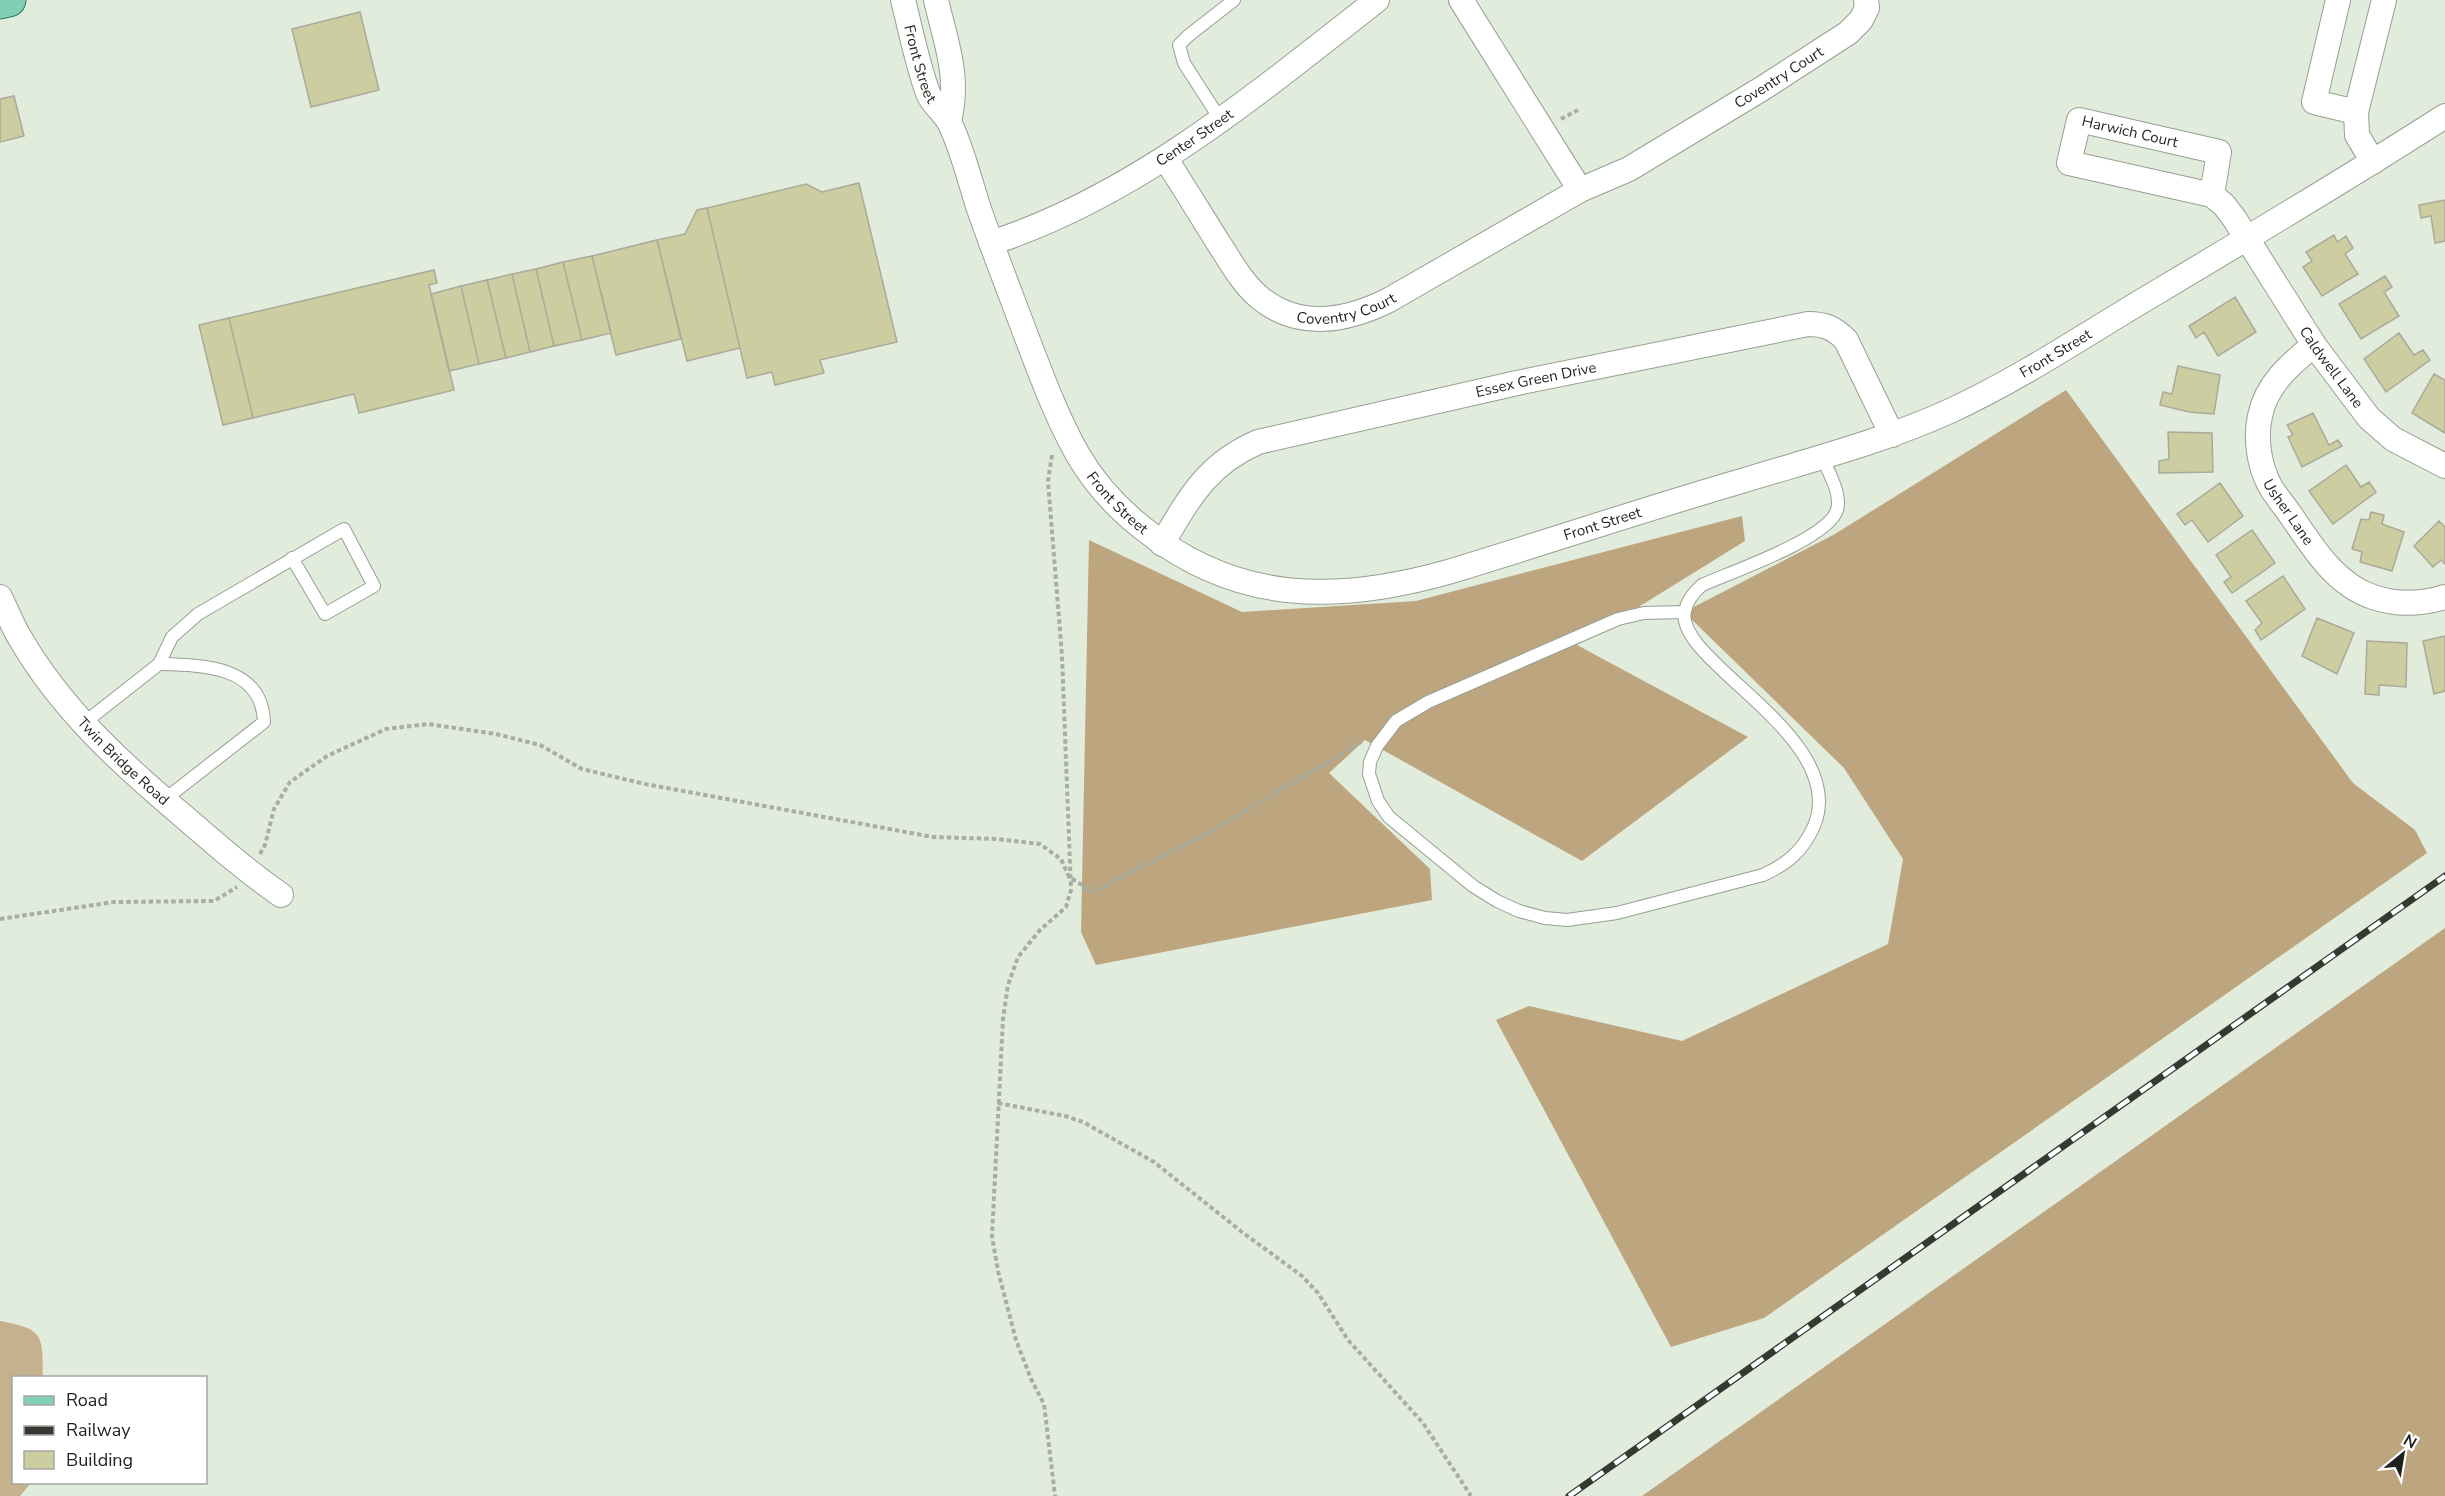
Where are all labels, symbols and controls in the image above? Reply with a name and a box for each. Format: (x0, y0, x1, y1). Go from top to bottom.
street label: Front Street (899, 23, 941, 108)
street label: Coventry Court (1730, 41, 1828, 113)
street label: Center Street (1152, 104, 1238, 171)
street label: Harwich Court (2080, 111, 2181, 152)
street label: Coventry Court (1295, 288, 1400, 329)
street label: Caldwell Lane (2295, 322, 2368, 412)
street label: Front Street (2016, 324, 2096, 383)
street label: Essex Green Drive (1474, 357, 1598, 402)
street label: Front Street (1082, 467, 1153, 539)
street label: Usher Lane (2258, 476, 2318, 549)
street label: Front Street (1561, 502, 1644, 545)
street label: Twin Bridge Road (73, 713, 173, 810)
legend (12, 1376, 207, 1484)
text: Road (66, 1388, 108, 1412)
text: Railway (66, 1418, 131, 1442)
north arrow (2373, 1424, 2433, 1484)
text: N (2399, 1429, 2421, 1454)
text: Building (66, 1448, 133, 1472)

